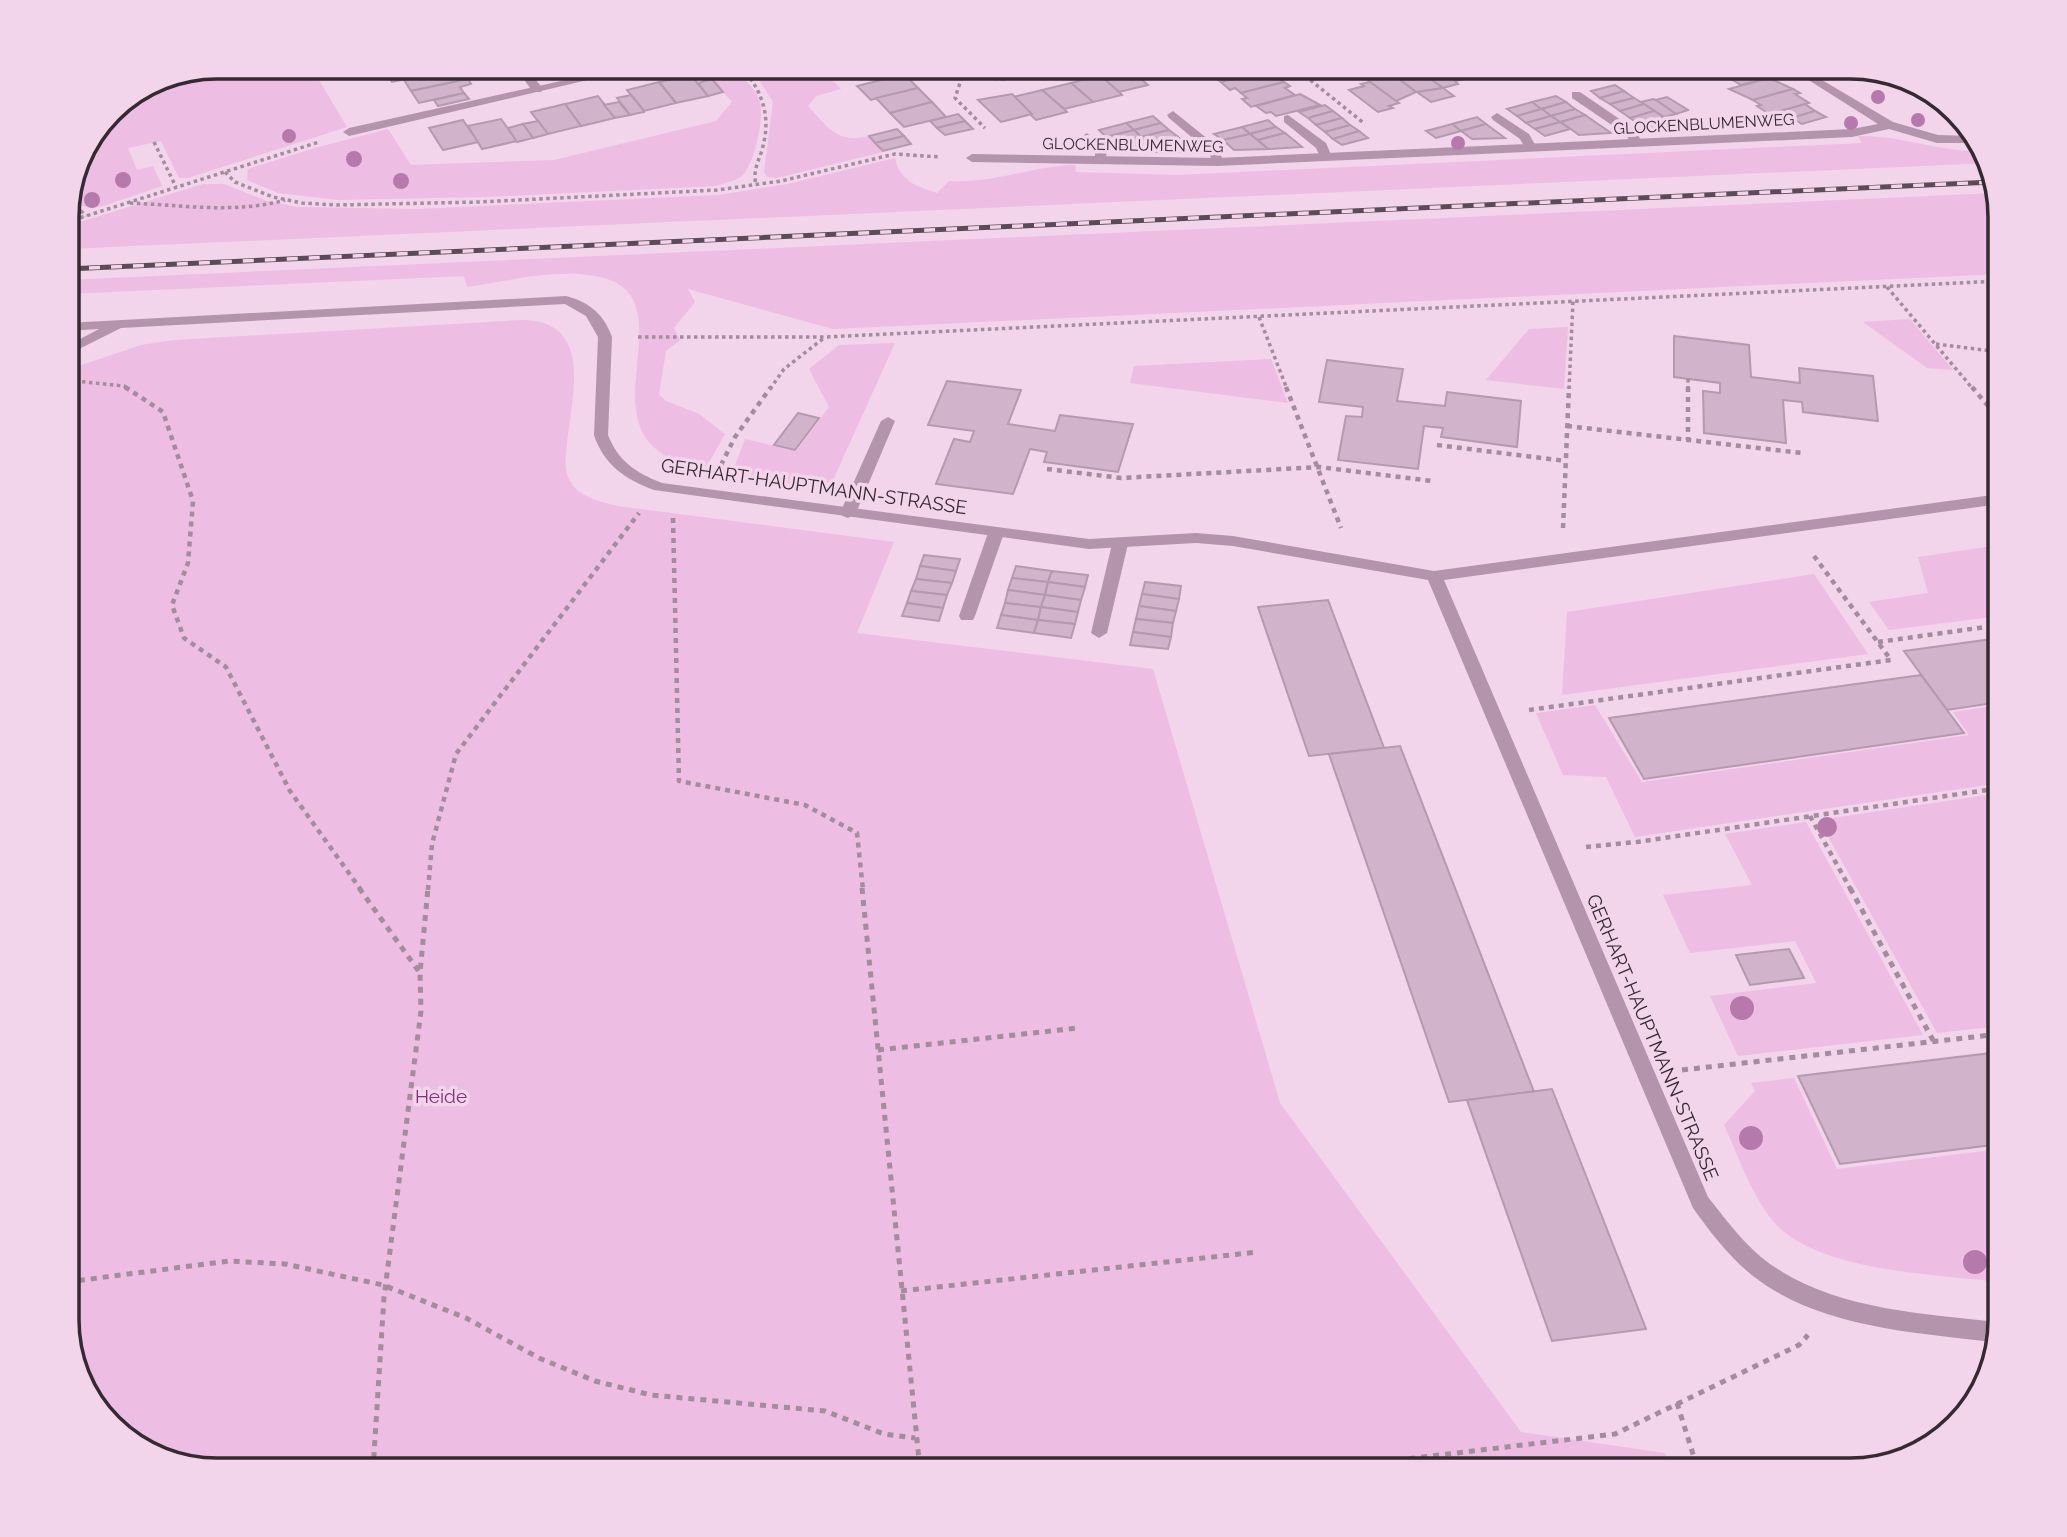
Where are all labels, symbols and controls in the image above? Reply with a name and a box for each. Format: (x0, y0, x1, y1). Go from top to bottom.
street label: GLOCKENBLUMENWEG (1613, 110, 1795, 138)
street label: GLOCKENBLUMENWEG (1042, 134, 1224, 156)
street label: GERHART-HAUPTMANN-STRASSE (660, 454, 968, 518)
street label: GERHART-HAUPTMANN-STRASSE (1583, 891, 1723, 1183)
park label: Heide (415, 1085, 467, 1107)

